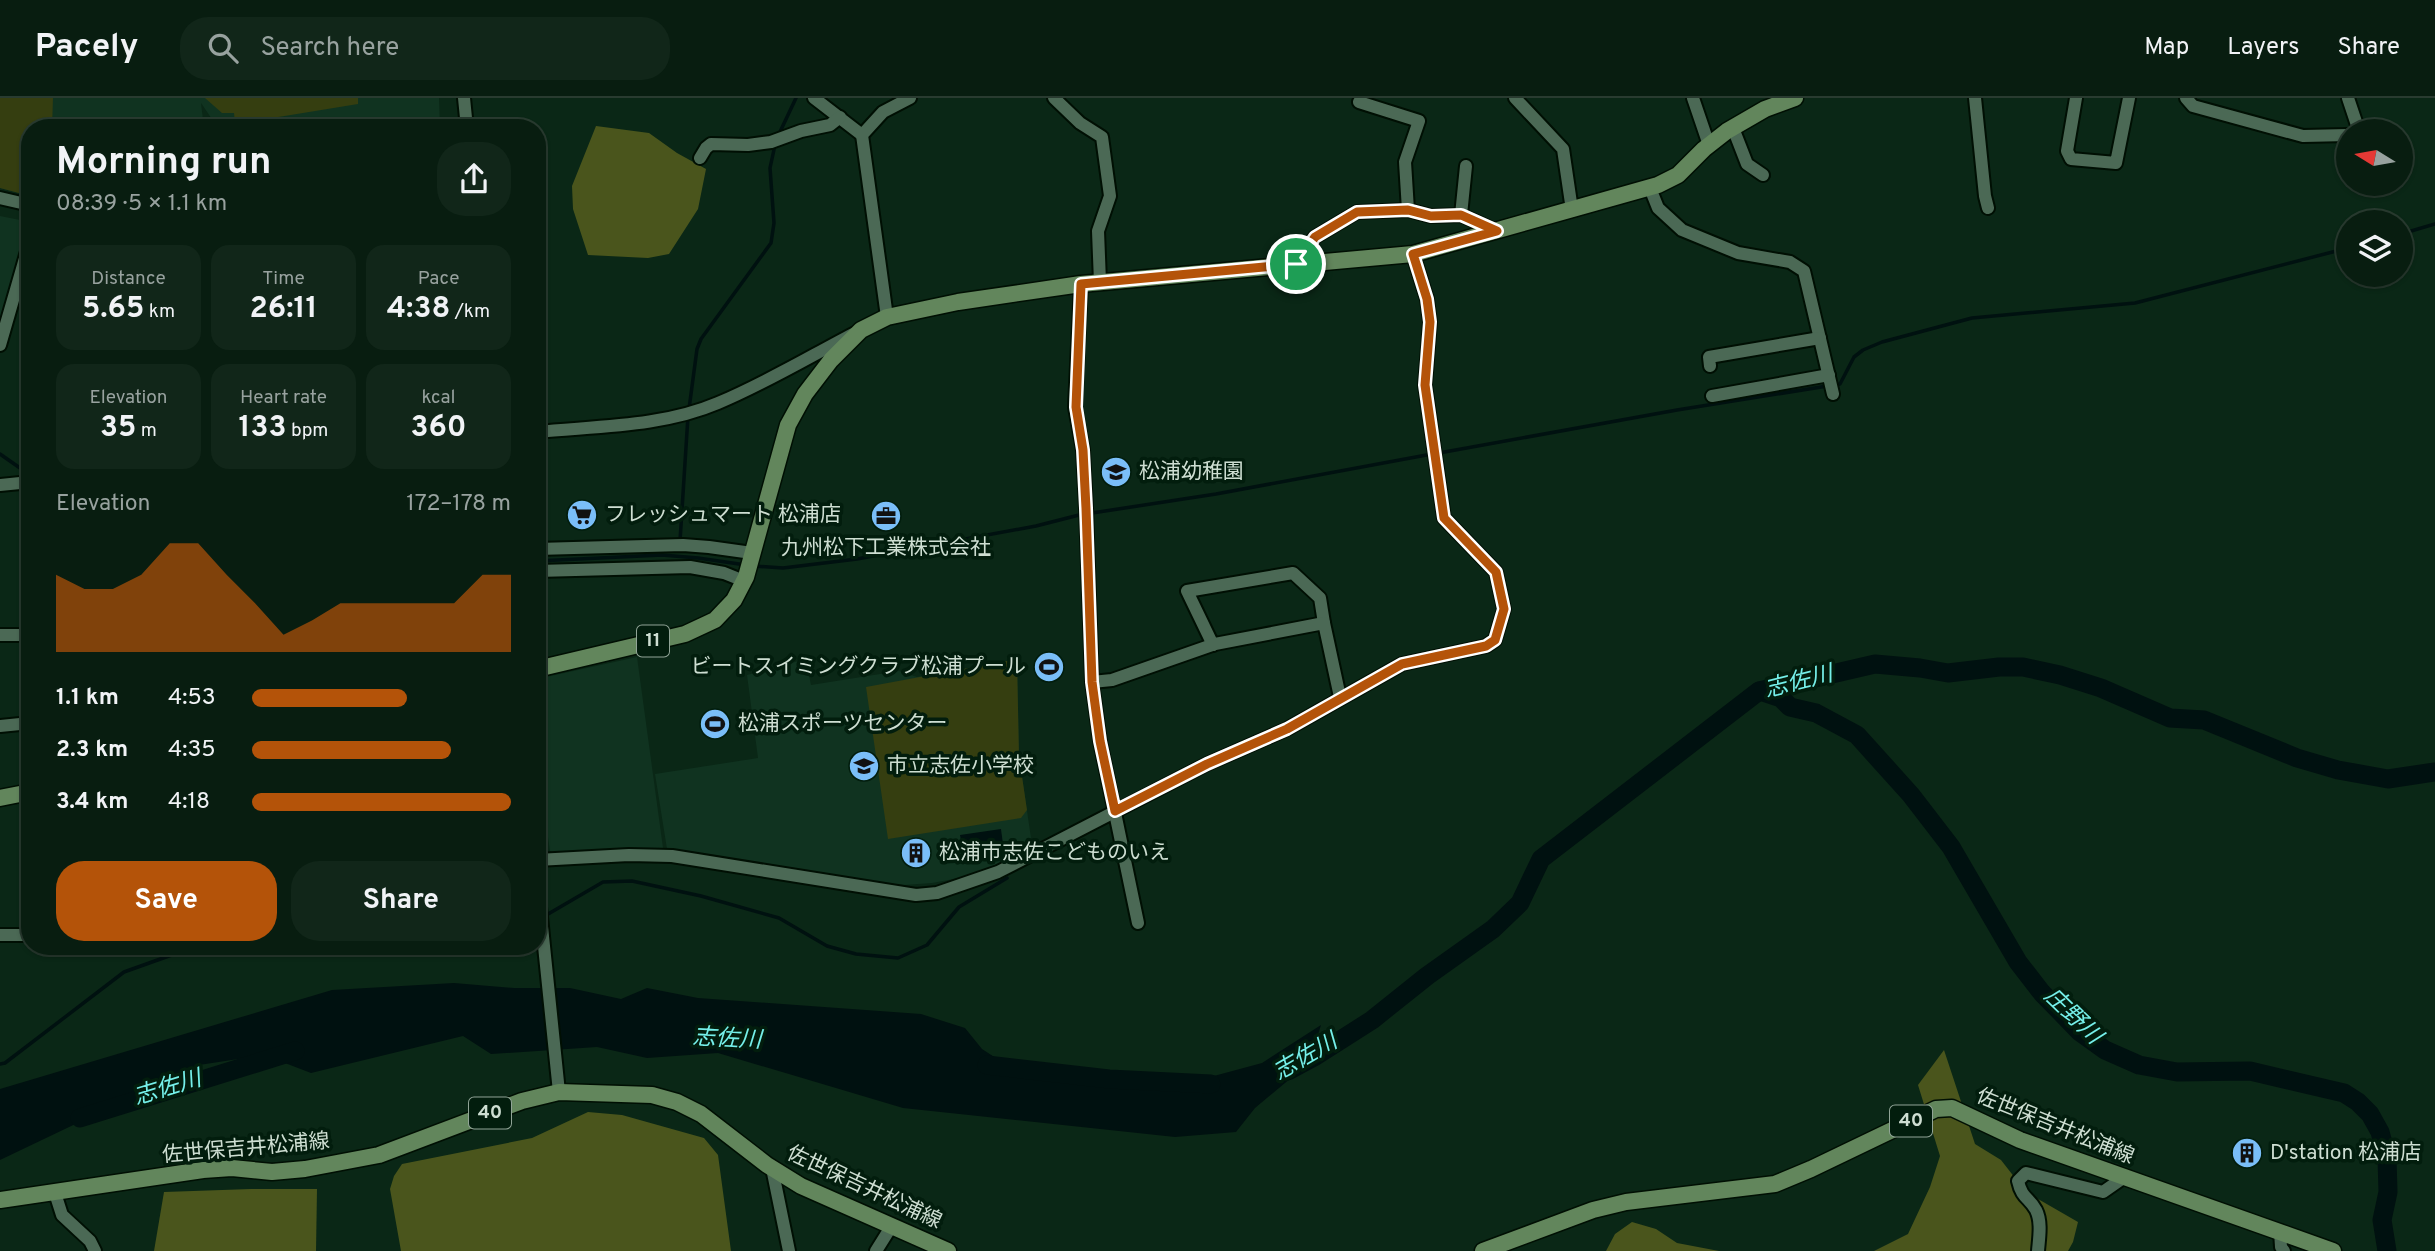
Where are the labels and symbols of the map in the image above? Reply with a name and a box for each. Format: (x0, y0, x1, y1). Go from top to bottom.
north arrow (2336, 119, 2413, 196)
pin (1266, 234, 1326, 294)
school or university icon: 松浦幼稚園 (1099, 455, 1133, 489)
place label: 松浦幼稚園 (1139, 459, 1244, 486)
supermarket icon: フレッシュマート 松浦店 (565, 498, 599, 532)
office icon: 九州松下工業株式会社 (869, 499, 903, 533)
place label: フレッシュマート 松浦店 (605, 502, 841, 529)
place label: 九州松下工業株式会社 (781, 535, 991, 562)
road number: 11 (637, 626, 669, 656)
sports icon: ビートスイミングクラブ松浦プール (1032, 650, 1066, 684)
place label: ビートスイミングクラブ松浦プール (690, 654, 1026, 681)
water label: 志佐川 (1762, 660, 1839, 705)
sports icon: 松浦スポーツセンター (698, 707, 732, 741)
place label: 松浦スポーツセンター (738, 711, 948, 738)
school or university icon: 市立志佐小学校 (847, 749, 881, 783)
place label: 市立志佐小学校 (887, 753, 1034, 780)
building icon: 松浦市志佐こどものいえ (899, 836, 933, 870)
place label: 松浦市志佐こどものいえ (939, 840, 1170, 867)
water label: 庄野川 (2037, 983, 2109, 1053)
water label: 志佐川 (692, 1024, 765, 1056)
water label: 志佐川 (1269, 1027, 1346, 1088)
water label: 志佐川 (131, 1064, 208, 1113)
street label: 佐世保吉井松浦線 (1972, 1083, 2138, 1171)
road number: 40 (469, 1098, 511, 1128)
road number: 40 (1890, 1105, 1932, 1136)
street label: 佐世保吉井松浦線 (161, 1128, 331, 1170)
building icon: D'station 松浦店 (2230, 1136, 2264, 1170)
street label: 佐世保吉井松浦線 (782, 1140, 946, 1236)
place label: D'station 松浦店 (2270, 1140, 2421, 1167)

